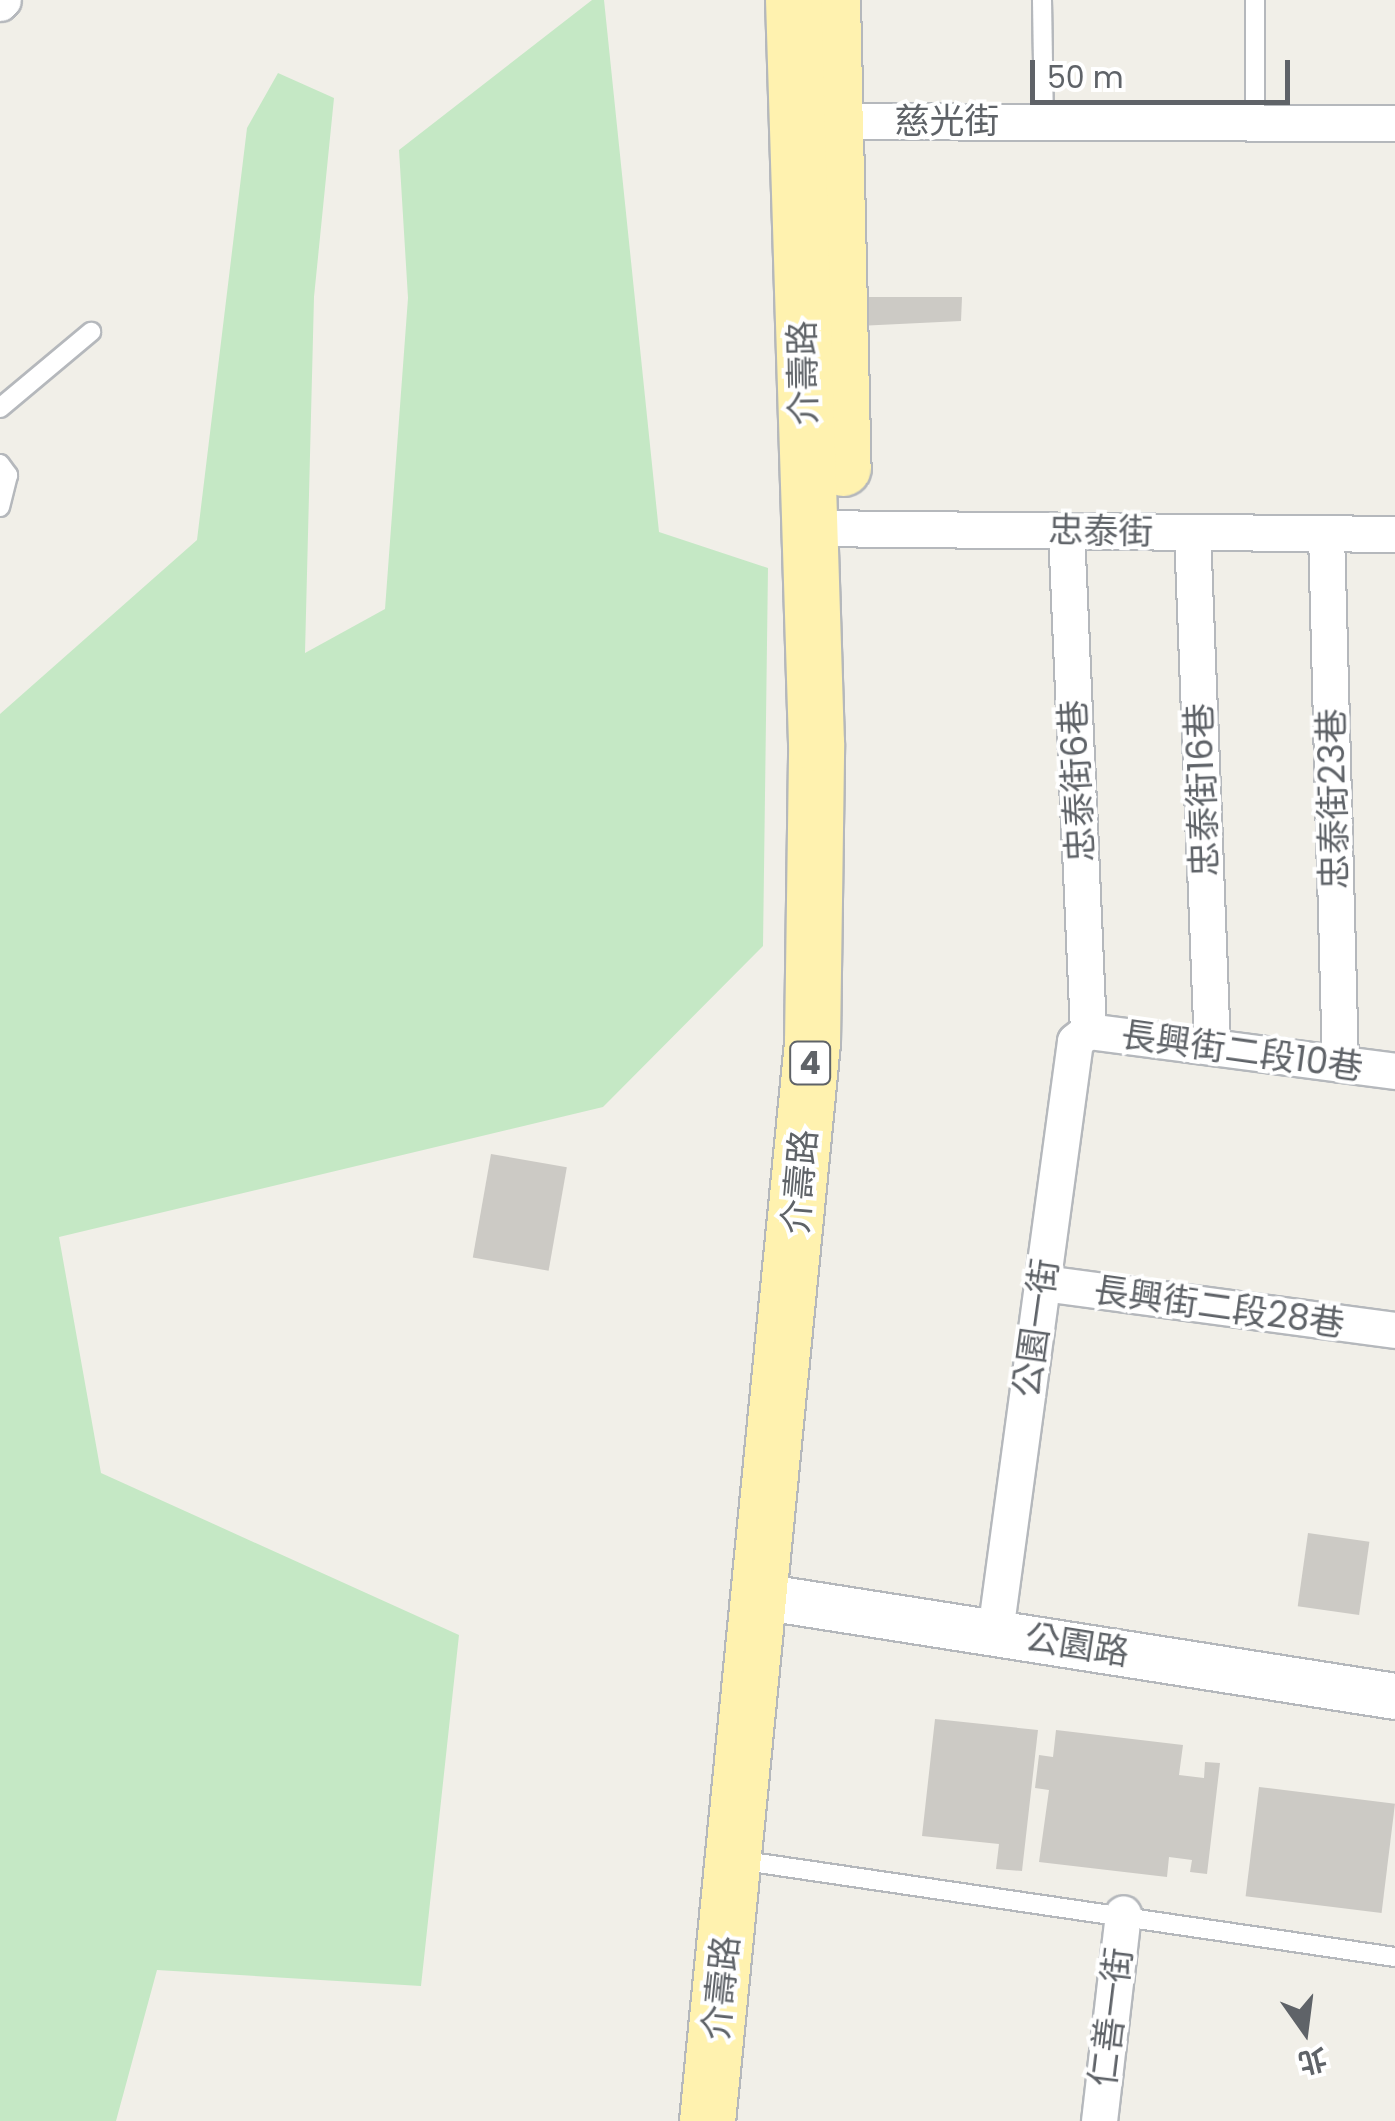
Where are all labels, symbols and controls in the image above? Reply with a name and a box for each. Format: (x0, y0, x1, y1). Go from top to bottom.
scale bar (1035, 40, 1295, 102)
text: 50 m (1047, 56, 1124, 99)
street label: 慈光街 (895, 100, 999, 142)
street label: 介壽路 (781, 320, 825, 426)
street label: 忠泰街 (1048, 509, 1154, 553)
street label: 忠泰街6巷 (1052, 699, 1102, 863)
street label: 忠泰街16巷 (1178, 703, 1226, 877)
street label: 忠泰街23巷 (1310, 708, 1356, 890)
street label: 長興街二段10巷 (1119, 1013, 1365, 1089)
road number: 4 (788, 1036, 832, 1090)
street label: 介壽路 (775, 1128, 825, 1236)
street label: 公園一街 (1005, 1256, 1067, 1400)
street label: 長興街二段28巷 (1091, 1269, 1347, 1345)
street label: 公園路 (1022, 1616, 1132, 1674)
street label: 介壽路 (695, 1934, 747, 2042)
street label: 仁善一街 (1082, 1945, 1140, 2089)
north arrow (1255, 1981, 1355, 2081)
text: 北 (1294, 2038, 1331, 2083)

